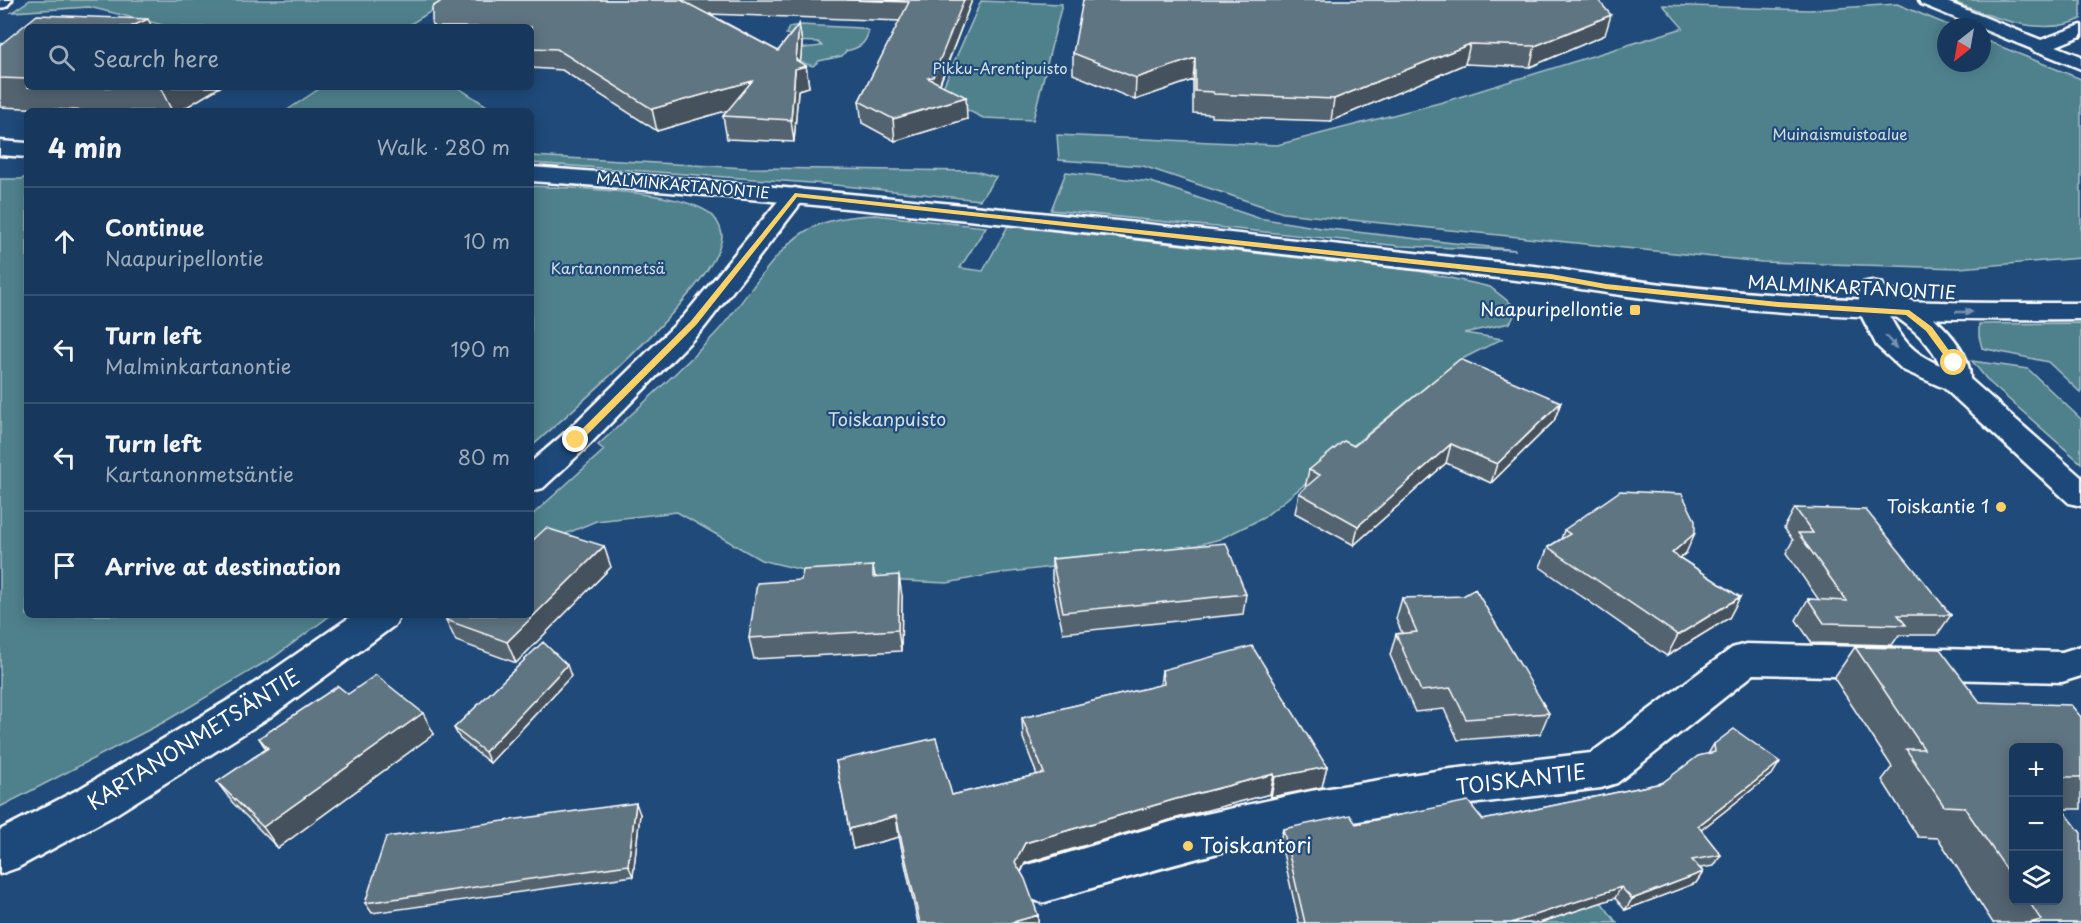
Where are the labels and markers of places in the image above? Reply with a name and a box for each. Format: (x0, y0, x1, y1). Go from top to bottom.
place label: Naapuripellontie (1480, 295, 1623, 322)
marker: Naapuripellontie (1628, 303, 1642, 317)
place label: Toiskantie 1 (1887, 492, 1989, 519)
marker: Toiskantie 1 (1994, 500, 2008, 514)
place label: Toiskantori (1200, 828, 1312, 860)
marker: Toiskantori (1181, 839, 1195, 853)

